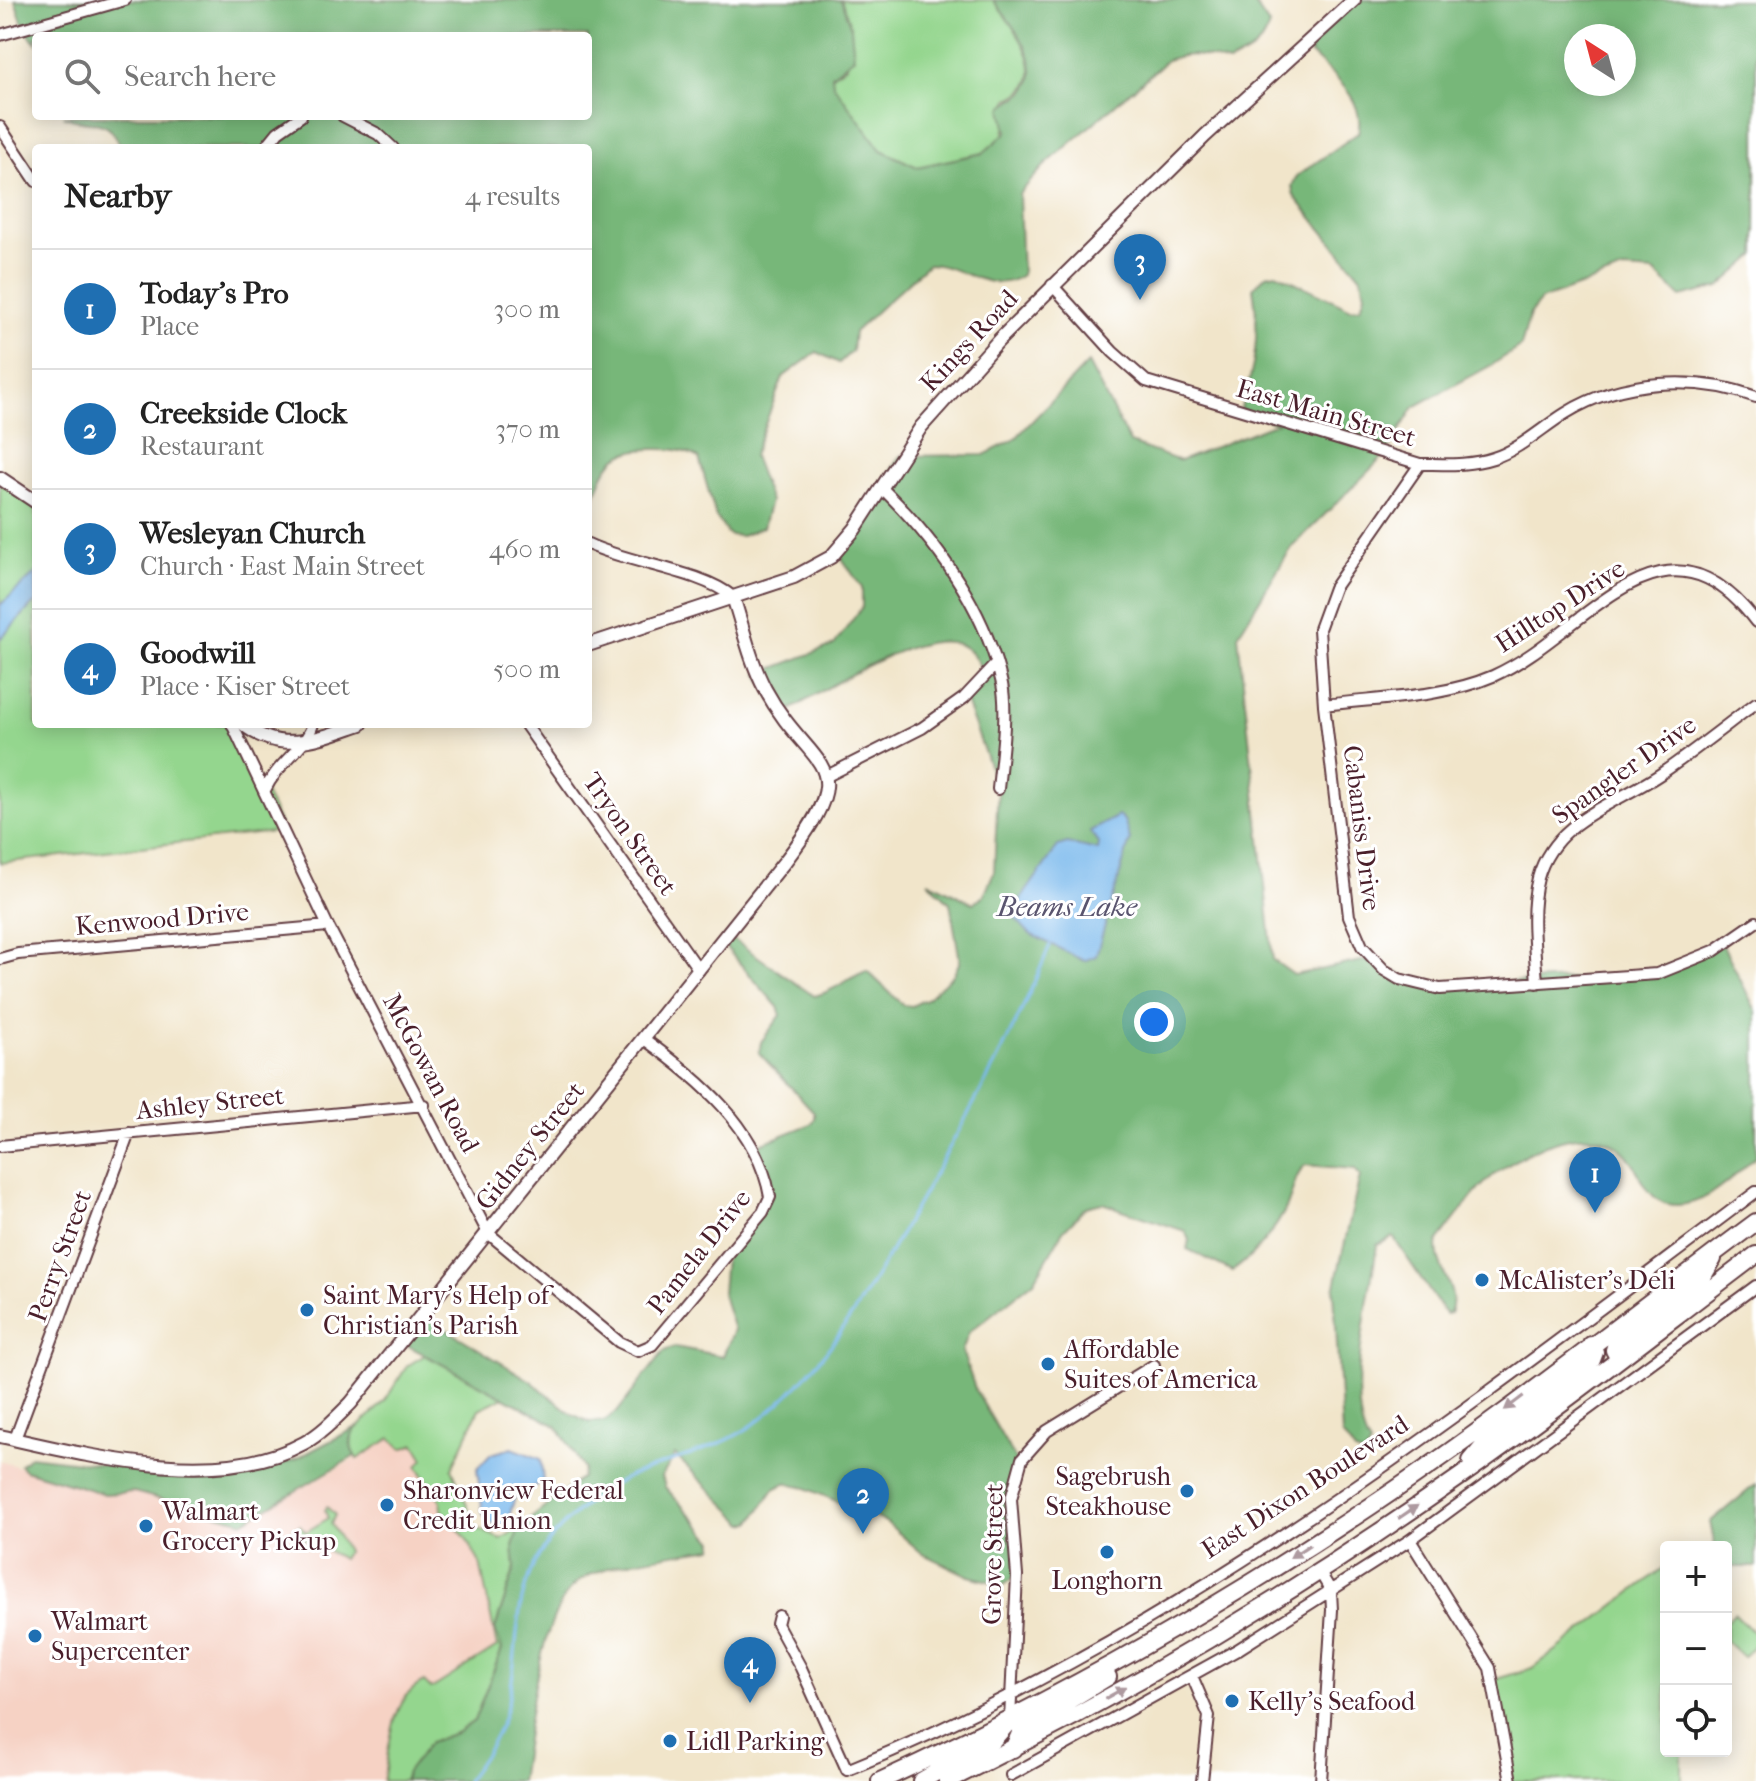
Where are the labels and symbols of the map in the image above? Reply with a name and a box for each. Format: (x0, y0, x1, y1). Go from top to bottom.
north arrow (1564, 24, 1636, 96)
pin: 3 (1114, 234, 1166, 300)
street label: Kings Road (914, 283, 1025, 399)
street label: East Main Street (1233, 373, 1420, 454)
street label: Hilltop Drive (1489, 553, 1631, 659)
street label: Spangler Drive (1546, 709, 1702, 831)
street label: Cabaniss Drive (1336, 744, 1388, 913)
street label: Tryon Street (576, 767, 684, 902)
water label: Beams Lake (995, 890, 1138, 923)
street label: Kenwood Drive (74, 896, 250, 942)
street label: McGowan Road (376, 988, 486, 1159)
your location (1134, 1002, 1174, 1042)
street label: Gidney Street (469, 1075, 591, 1216)
street label: Ashley Street (134, 1080, 286, 1126)
pin: 1 (1569, 1147, 1621, 1213)
street label: Pamela Drive (641, 1183, 757, 1321)
street label: Perry Street (22, 1185, 98, 1326)
place label: McAlister's Deli (1498, 1265, 1676, 1296)
marker: McAlister's Deli (1473, 1271, 1491, 1289)
place label: Saint Mary's Help of Christian's Parish (323, 1280, 555, 1341)
marker: Saint Mary's Help of Christian's Parish (298, 1301, 316, 1319)
place label: Affordable Suites of America (1063, 1334, 1258, 1395)
marker: Affordable Suites of America (1039, 1355, 1057, 1373)
one-way arrow (1504, 1394, 1524, 1410)
street label: East Dixon Boulevard (1196, 1408, 1415, 1565)
place label: Sagebrush Steakhouse (1045, 1461, 1171, 1522)
pin: 2 (837, 1468, 889, 1534)
place label: Sharonview Federal Credit Union (403, 1475, 624, 1536)
street label: Grove Street (976, 1482, 1010, 1625)
marker: Sagebrush Steakhouse (1178, 1482, 1196, 1500)
place label: Walmart Grocery Pickup (161, 1496, 336, 1557)
marker: Sharonview Federal Credit Union (378, 1496, 396, 1514)
one-way arrow (1397, 1505, 1418, 1520)
marker: Walmart Grocery Pickup (137, 1517, 155, 1535)
marker: Longhorn (1098, 1543, 1116, 1561)
one-way arrow (1290, 1543, 1311, 1558)
place label: Longhorn (1051, 1565, 1163, 1596)
place label: Walmart Supercenter (50, 1606, 189, 1667)
marker: Walmart Supercenter (26, 1627, 44, 1645)
pin: 4 (724, 1637, 776, 1703)
one-way arrow (1104, 1686, 1126, 1700)
place label: Kelly's Seafood (1248, 1686, 1416, 1717)
marker: Kelly's Seafood (1223, 1692, 1241, 1710)
place label: Lidl Parking (686, 1726, 826, 1757)
marker: Lidl Parking (661, 1732, 679, 1750)

